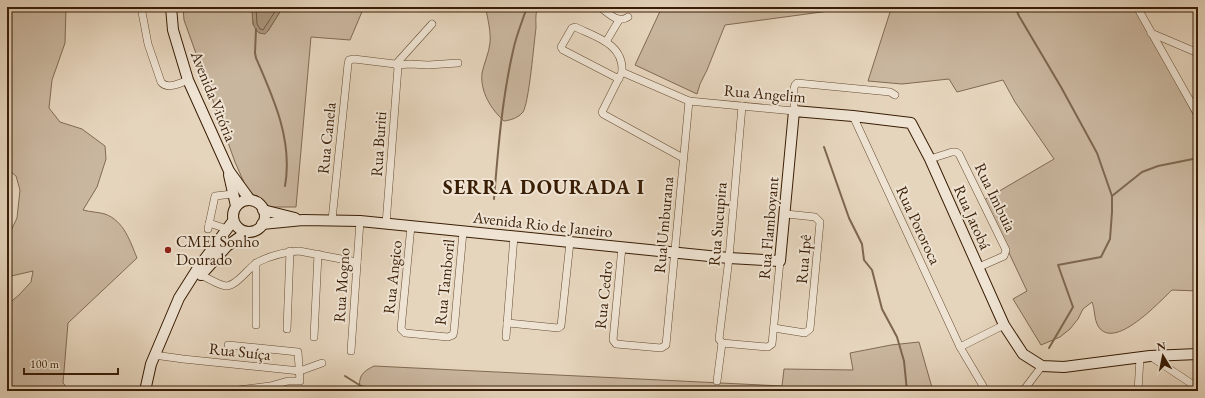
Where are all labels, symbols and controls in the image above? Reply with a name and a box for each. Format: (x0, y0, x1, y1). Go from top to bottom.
street label: Avenida Vitória (185, 47, 241, 145)
street label: Rua Angelim (723, 79, 807, 108)
street label: Rua Canela (312, 101, 341, 175)
street label: Rua Buriti (366, 111, 391, 177)
street label: Rua Imbuia (970, 159, 1022, 236)
district label: SERRA DOURADA I (443, 174, 645, 200)
street label: Rua Umburana (649, 175, 678, 274)
street label: Rua Flamboyant (754, 176, 783, 280)
street label: Rua Sucupira (703, 181, 732, 267)
street label: Rua Pororoca (891, 182, 946, 269)
street label: Rua Jatobá (949, 182, 996, 253)
street label: Avenida Rio de Janeiro (471, 207, 614, 242)
place label: CMEI Sonho Dourado (176, 231, 259, 270)
street label: Rua Ipê (791, 234, 816, 285)
street label: Rua Tamboril (430, 238, 459, 326)
street label: Rua Angico (378, 239, 407, 315)
marker: CMEI Sonho Dourado (163, 245, 173, 255)
street label: Rua Mogno (328, 247, 355, 323)
street label: Rua Cedro (589, 260, 618, 330)
north arrow (1143, 336, 1183, 376)
street label: Rua Suíça (208, 338, 272, 365)
text: N (1156, 338, 1167, 354)
scale bar (24, 350, 118, 376)
text: 100 m (30, 356, 60, 372)

